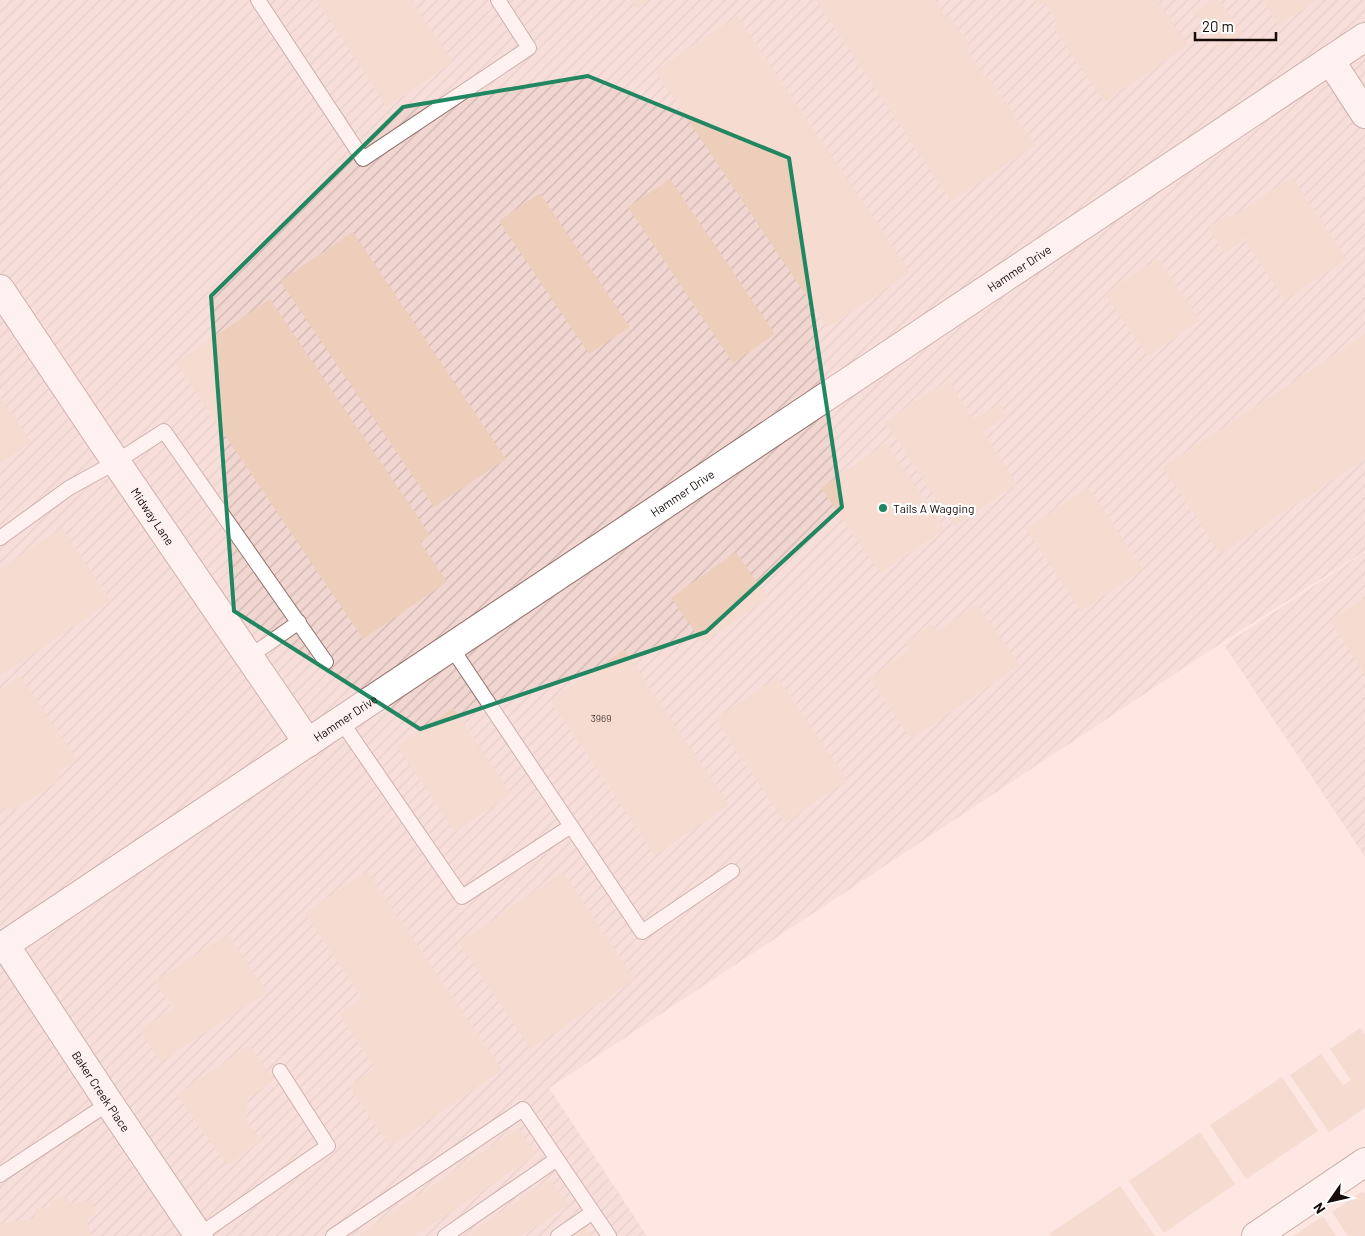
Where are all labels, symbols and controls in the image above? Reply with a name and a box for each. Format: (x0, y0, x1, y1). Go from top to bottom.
scale bar (1195, 10, 1276, 42)
text: 20 m (1202, 17, 1234, 35)
street label: Hammer Drive (984, 242, 1053, 294)
street label: Hammer Drive (647, 467, 717, 519)
street label: Midway Lane (129, 485, 178, 548)
place label: Tails A Wagging (893, 501, 974, 515)
marker: Tails A Wagging (877, 502, 889, 514)
street label: Hammer Drive (311, 691, 380, 744)
house number: 3969 (591, 712, 611, 724)
street label: Baker Creek Place (70, 1048, 133, 1134)
north arrow (1305, 1176, 1355, 1226)
text: N (1309, 1200, 1328, 1217)

